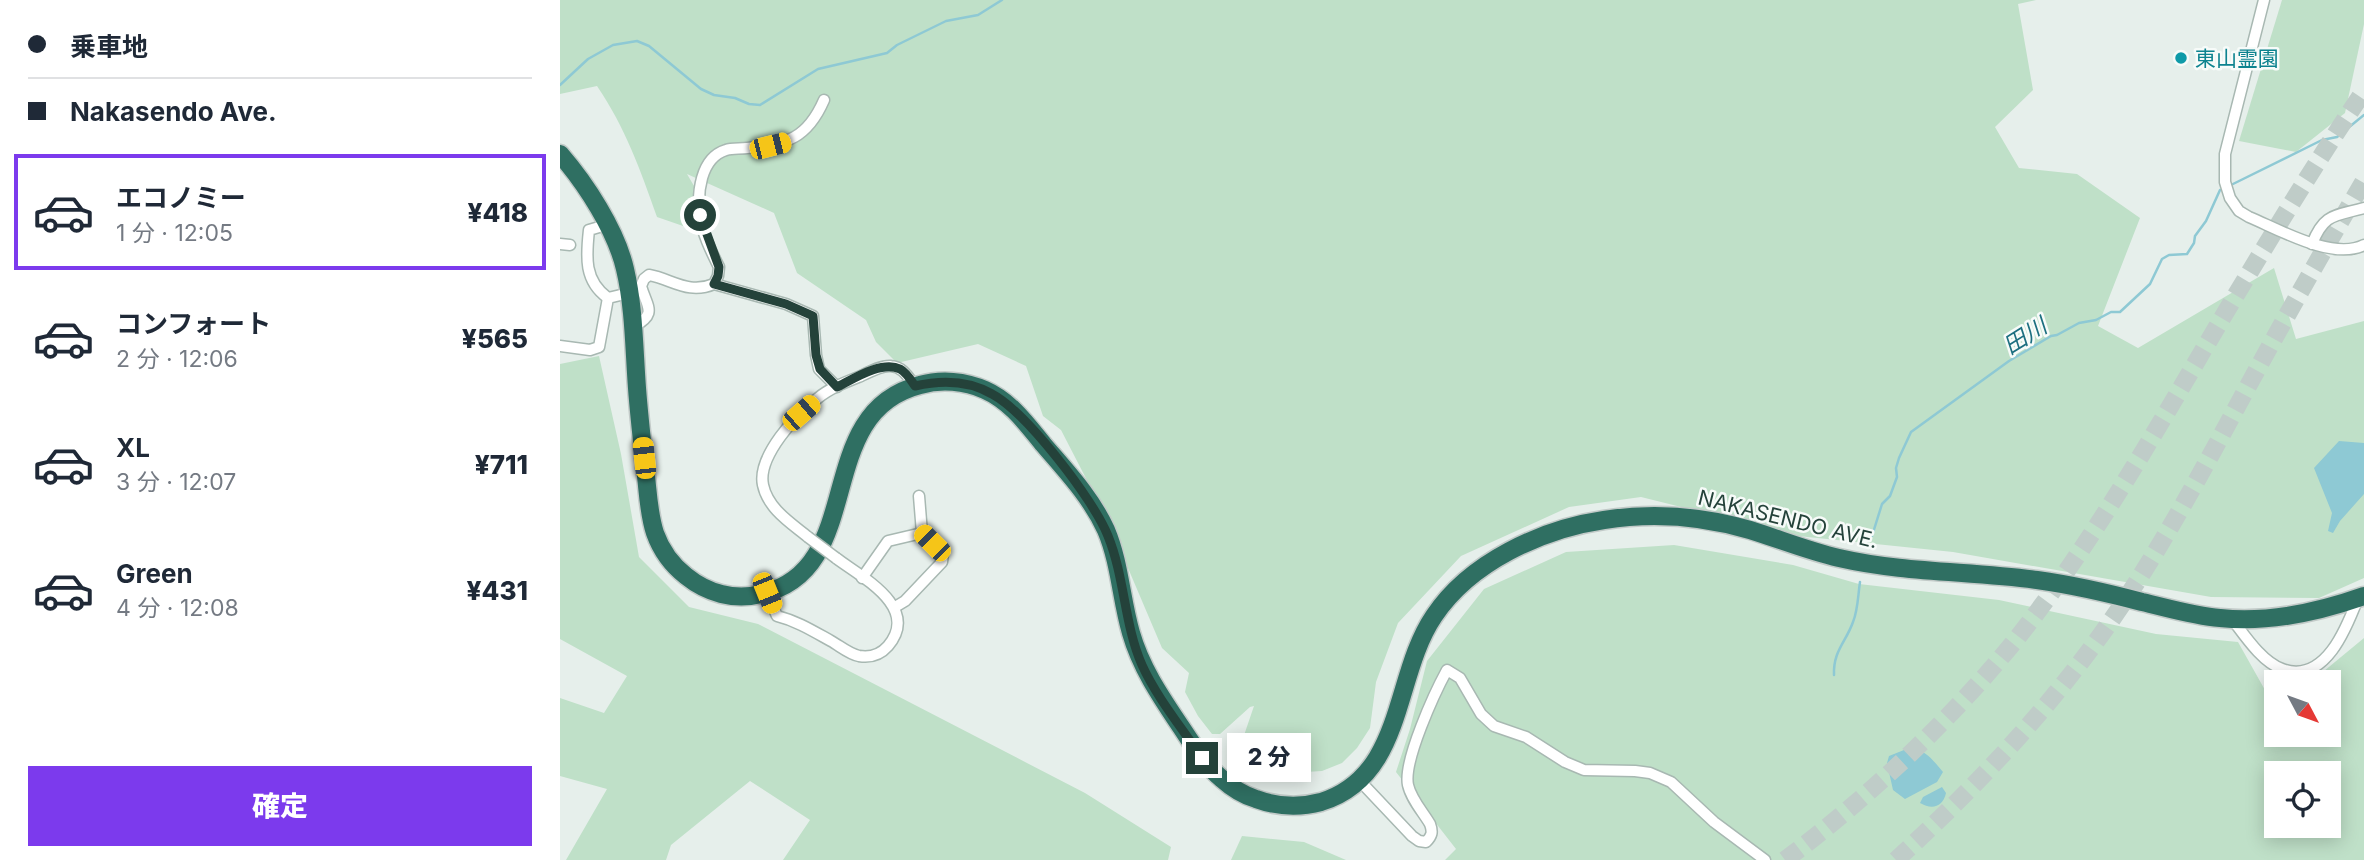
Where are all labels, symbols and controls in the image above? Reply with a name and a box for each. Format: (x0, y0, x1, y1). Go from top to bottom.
text: 乗車地 (70, 31, 148, 62)
place label: 東山霊園 (2195, 46, 2279, 71)
marker: 東山霊園 (2173, 50, 2189, 66)
text: Nakasendo Ave. (70, 96, 277, 127)
car (748, 131, 793, 161)
icon: car (32, 181, 95, 244)
text: エコノミー (116, 182, 246, 213)
text: ¥418 (467, 197, 528, 228)
route start (684, 199, 716, 231)
text: 1 分 · 12:05 (116, 219, 233, 247)
icon: car (32, 307, 95, 370)
text: コンフォート (116, 308, 271, 339)
water label: 田川 (1998, 310, 2054, 360)
text: ¥565 (462, 323, 528, 354)
text: 2 分 · 12:06 (116, 345, 238, 373)
car (779, 391, 824, 435)
text: XL (116, 432, 150, 463)
icon: car (32, 433, 95, 496)
car (632, 436, 657, 480)
text: ¥711 (475, 449, 528, 480)
text: 3 分 · 12:07 (116, 468, 236, 496)
street label: NAKASENDO AVE. (1696, 485, 1880, 553)
car (910, 521, 955, 565)
text: Green (116, 558, 193, 589)
icon: car (32, 559, 95, 622)
car (750, 570, 785, 616)
text: ¥431 (467, 575, 528, 606)
text: 4 分 · 12:08 (116, 594, 239, 622)
north arrow (2264, 670, 2342, 747)
map controls (2264, 670, 2341, 838)
callout: 2 分 (1226, 734, 1310, 782)
route end (1186, 742, 1218, 774)
text: 2 分 (1248, 743, 1290, 771)
button: locate (2264, 761, 2341, 838)
button: 確定 (28, 766, 532, 846)

